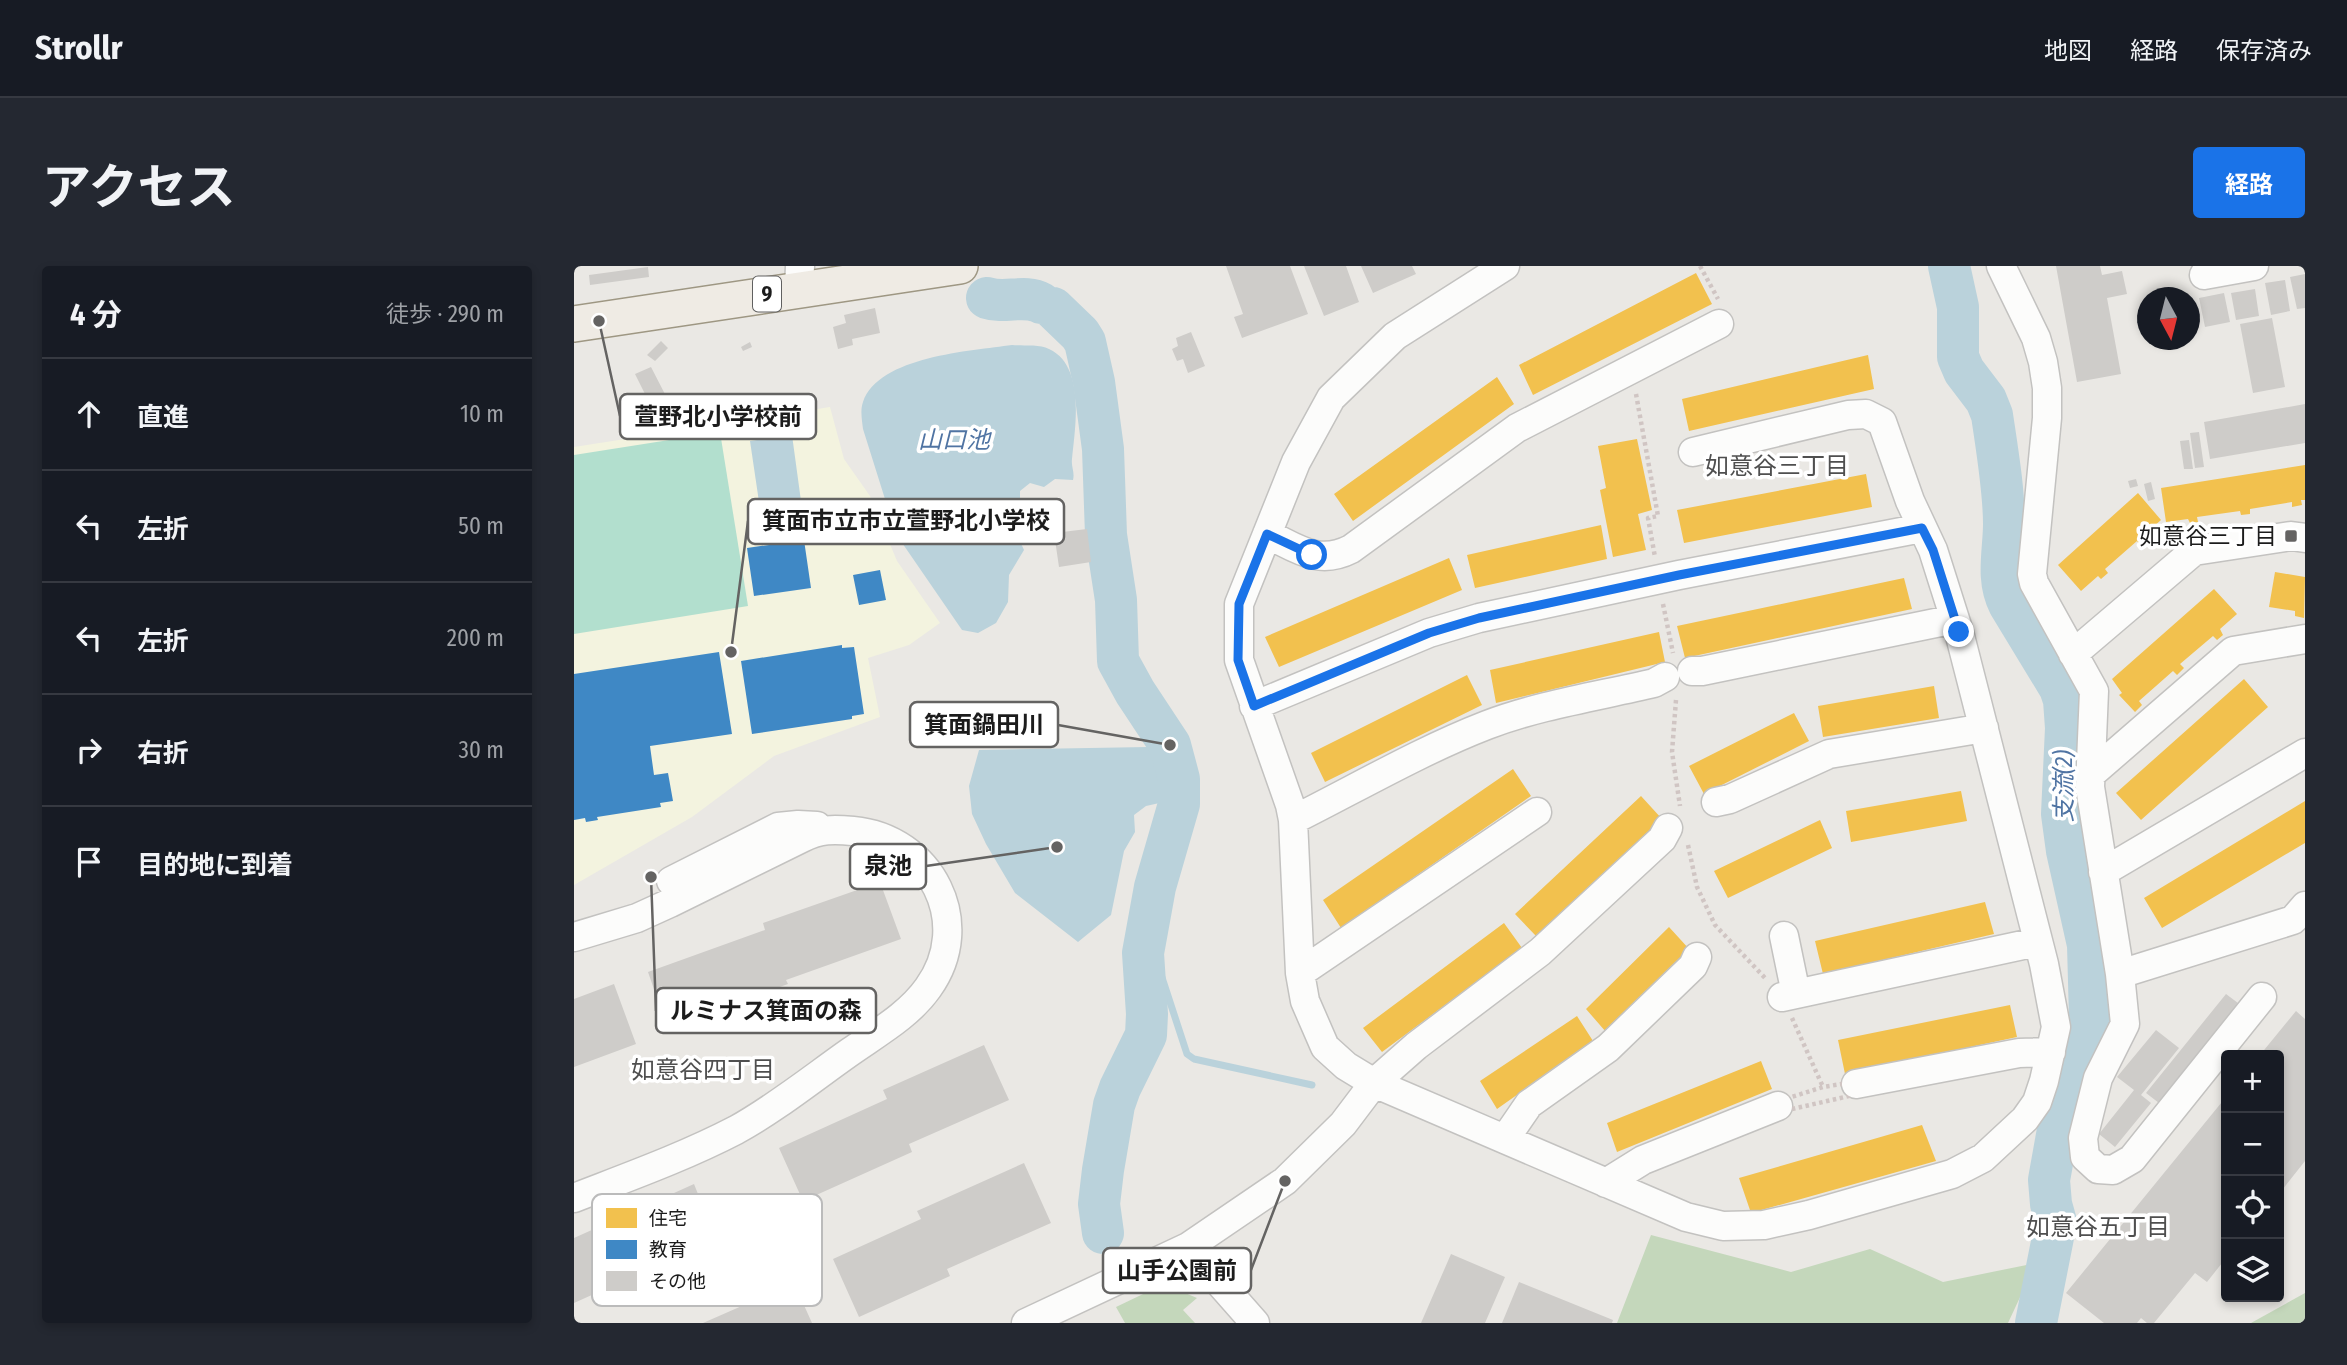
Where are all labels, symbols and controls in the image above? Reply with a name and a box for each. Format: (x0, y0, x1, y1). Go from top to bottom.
text: Strollr (35, 28, 123, 68)
text: 地図 (2044, 37, 2092, 65)
text: 経路 (2130, 37, 2178, 65)
text: 保存済み (2216, 37, 2312, 65)
button: 経路 (2193, 147, 2305, 218)
text: アクセス (42, 158, 236, 217)
road number: 9 (753, 276, 781, 312)
north arrow (2137, 287, 2200, 350)
text: 4 分 (70, 297, 122, 333)
text: 徒歩 · 290 m (386, 300, 504, 328)
callout: 萱野北小学校前 (620, 394, 816, 439)
icon: ahead (70, 395, 108, 433)
text: 10 m (460, 400, 504, 428)
text: 直進 (137, 402, 189, 433)
text: 萱野北小学校前 (634, 403, 802, 431)
water label: 山口池 (918, 426, 992, 454)
district label: 如意谷三丁目 (1705, 452, 1849, 480)
callout: 箕面市立市立萱野北小学校 (748, 499, 1064, 544)
icon: left (70, 507, 108, 545)
text: 箕面市立市立萱野北小学校 (762, 507, 1050, 535)
text: 50 m (458, 512, 504, 540)
text: 左折 (137, 514, 189, 545)
place label: 如意谷三丁目 (2139, 522, 2277, 550)
marker: 如意谷三丁目 (2283, 528, 2299, 544)
route start (1296, 539, 1327, 570)
route end (1943, 616, 1974, 647)
icon: left (70, 619, 108, 657)
text: 200 m (447, 624, 504, 652)
text: 左折 (137, 626, 189, 657)
callout: 箕面鍋田川 (910, 702, 1058, 747)
text: 箕面鍋田川 (924, 711, 1044, 739)
icon: right (70, 731, 108, 769)
text: 30 m (459, 736, 504, 764)
text: 右折 (137, 738, 189, 769)
water label: 支流(2) (2050, 750, 2078, 822)
icon: arrive (70, 843, 108, 881)
callout: 泉池 (850, 844, 926, 889)
text: 目的地に到着 (137, 850, 293, 881)
text: 泉池 (864, 852, 912, 880)
callout: ルミナス箕面の森 (656, 988, 876, 1033)
text: ルミナス箕面の森 (670, 997, 862, 1025)
map controls (2221, 1050, 2284, 1302)
button: + (2221, 1050, 2284, 1113)
district label: 如意谷四丁目 (631, 1056, 775, 1084)
button: − (2221, 1113, 2284, 1176)
button: locate (2221, 1176, 2284, 1239)
legend (592, 1194, 822, 1306)
text: 住宅 (649, 1207, 687, 1230)
district label: 如意谷五丁目 (2026, 1213, 2170, 1241)
text: 教育 (649, 1238, 687, 1261)
button: layers (2221, 1239, 2284, 1302)
callout: 山手公園前 (1103, 1248, 1251, 1293)
text: 山手公園前 (1117, 1257, 1237, 1285)
text: その他 (649, 1270, 706, 1293)

